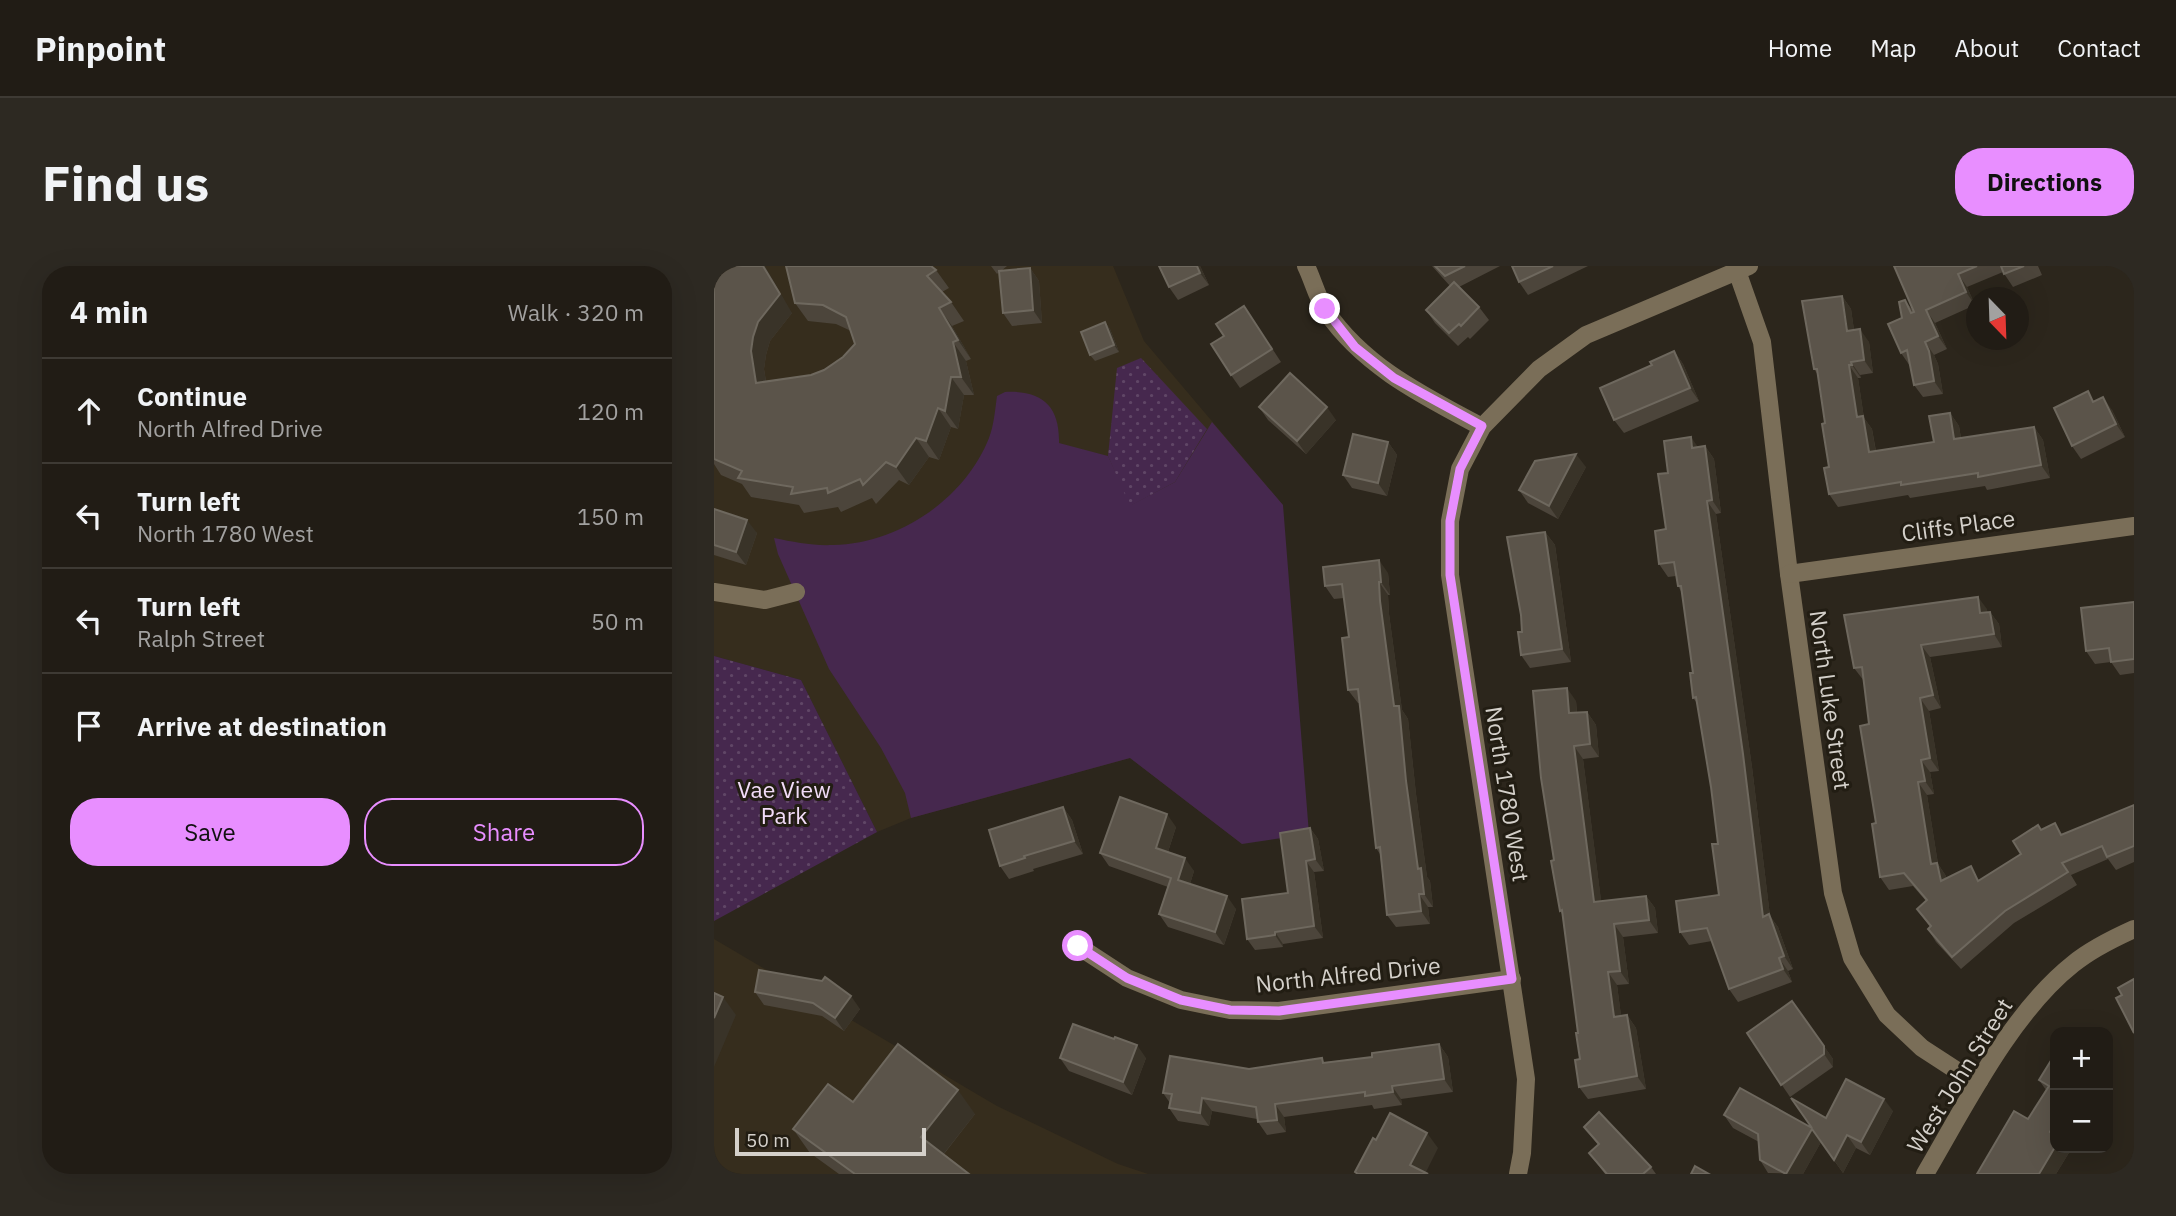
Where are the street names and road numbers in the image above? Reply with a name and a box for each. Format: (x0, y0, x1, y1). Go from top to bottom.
street label: Cliffs Place (1899, 502, 2017, 548)
street label: North Luke Street (1804, 608, 1858, 792)
street label: North 1780 West (1479, 704, 1537, 884)
street label: North Alfred Drive (1254, 949, 1442, 999)
street label: West John Street (1899, 992, 2019, 1158)

